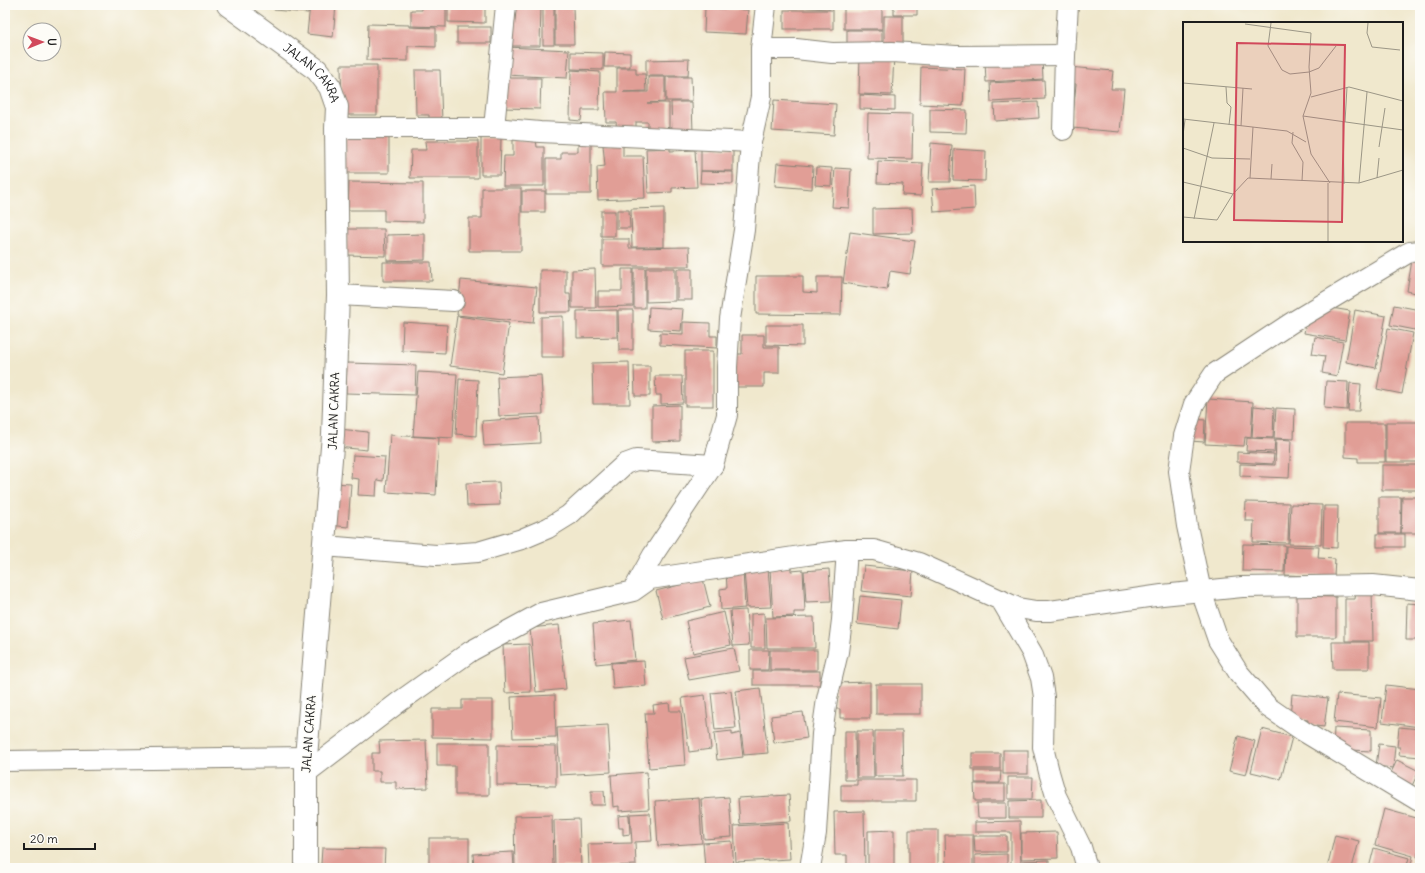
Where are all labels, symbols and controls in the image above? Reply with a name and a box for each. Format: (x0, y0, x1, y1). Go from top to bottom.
north arrow (22, 22, 62, 62)
inset map (1183, 22, 1403, 242)
text: U (45, 38, 59, 46)
street label: JALAN CAKRA (281, 40, 343, 105)
street label: JALAN CAKRA (325, 372, 342, 450)
street label: JALAN CAKRA (298, 694, 319, 773)
scale bar (24, 825, 95, 851)
text: 20 m (30, 831, 58, 846)

